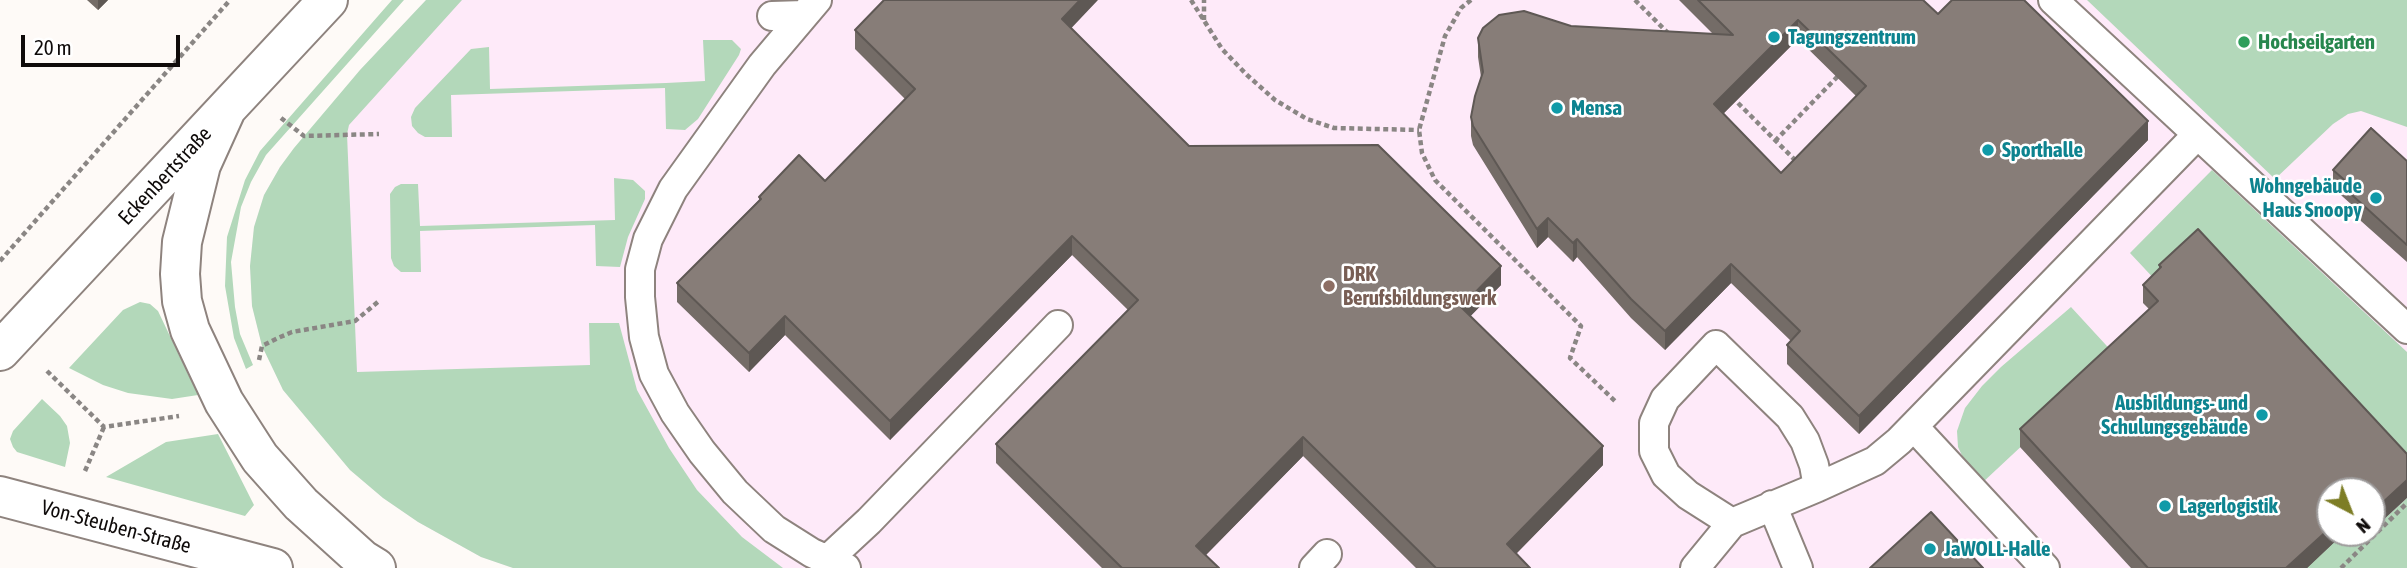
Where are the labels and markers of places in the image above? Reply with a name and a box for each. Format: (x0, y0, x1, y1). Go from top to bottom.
place label: Tagungszentrum (1788, 24, 1916, 50)
marker: Tagungszentrum (1766, 29, 1782, 45)
place label: Hochseilgarten (2258, 29, 2375, 55)
marker: Hochseilgarten (2236, 34, 2252, 50)
place label: Mensa (1571, 95, 1622, 121)
marker: Mensa (1549, 100, 1565, 116)
place label: Sporthalle (2002, 137, 2083, 163)
marker: Sporthalle (1980, 142, 1996, 158)
place label: Wohngebäude Haus Snoopy (2250, 173, 2362, 223)
marker: Wohngebäude Haus Snoopy (2368, 190, 2384, 206)
place label: DRK Berufsbildungswerk (1343, 261, 1496, 311)
marker: DRK Berufsbildungswerk (1321, 278, 1337, 294)
place label: Ausbildungs- und Schulungsgebäude (2101, 390, 2248, 440)
marker: Ausbildungs- und Schulungsgebäude (2254, 407, 2270, 423)
place label: Lagerlogistik (2179, 493, 2278, 519)
marker: Lagerlogistik (2157, 498, 2173, 514)
place label: JaWOLL-Halle (1944, 536, 2051, 562)
marker: JaWOLL-Halle (1922, 541, 1938, 557)

